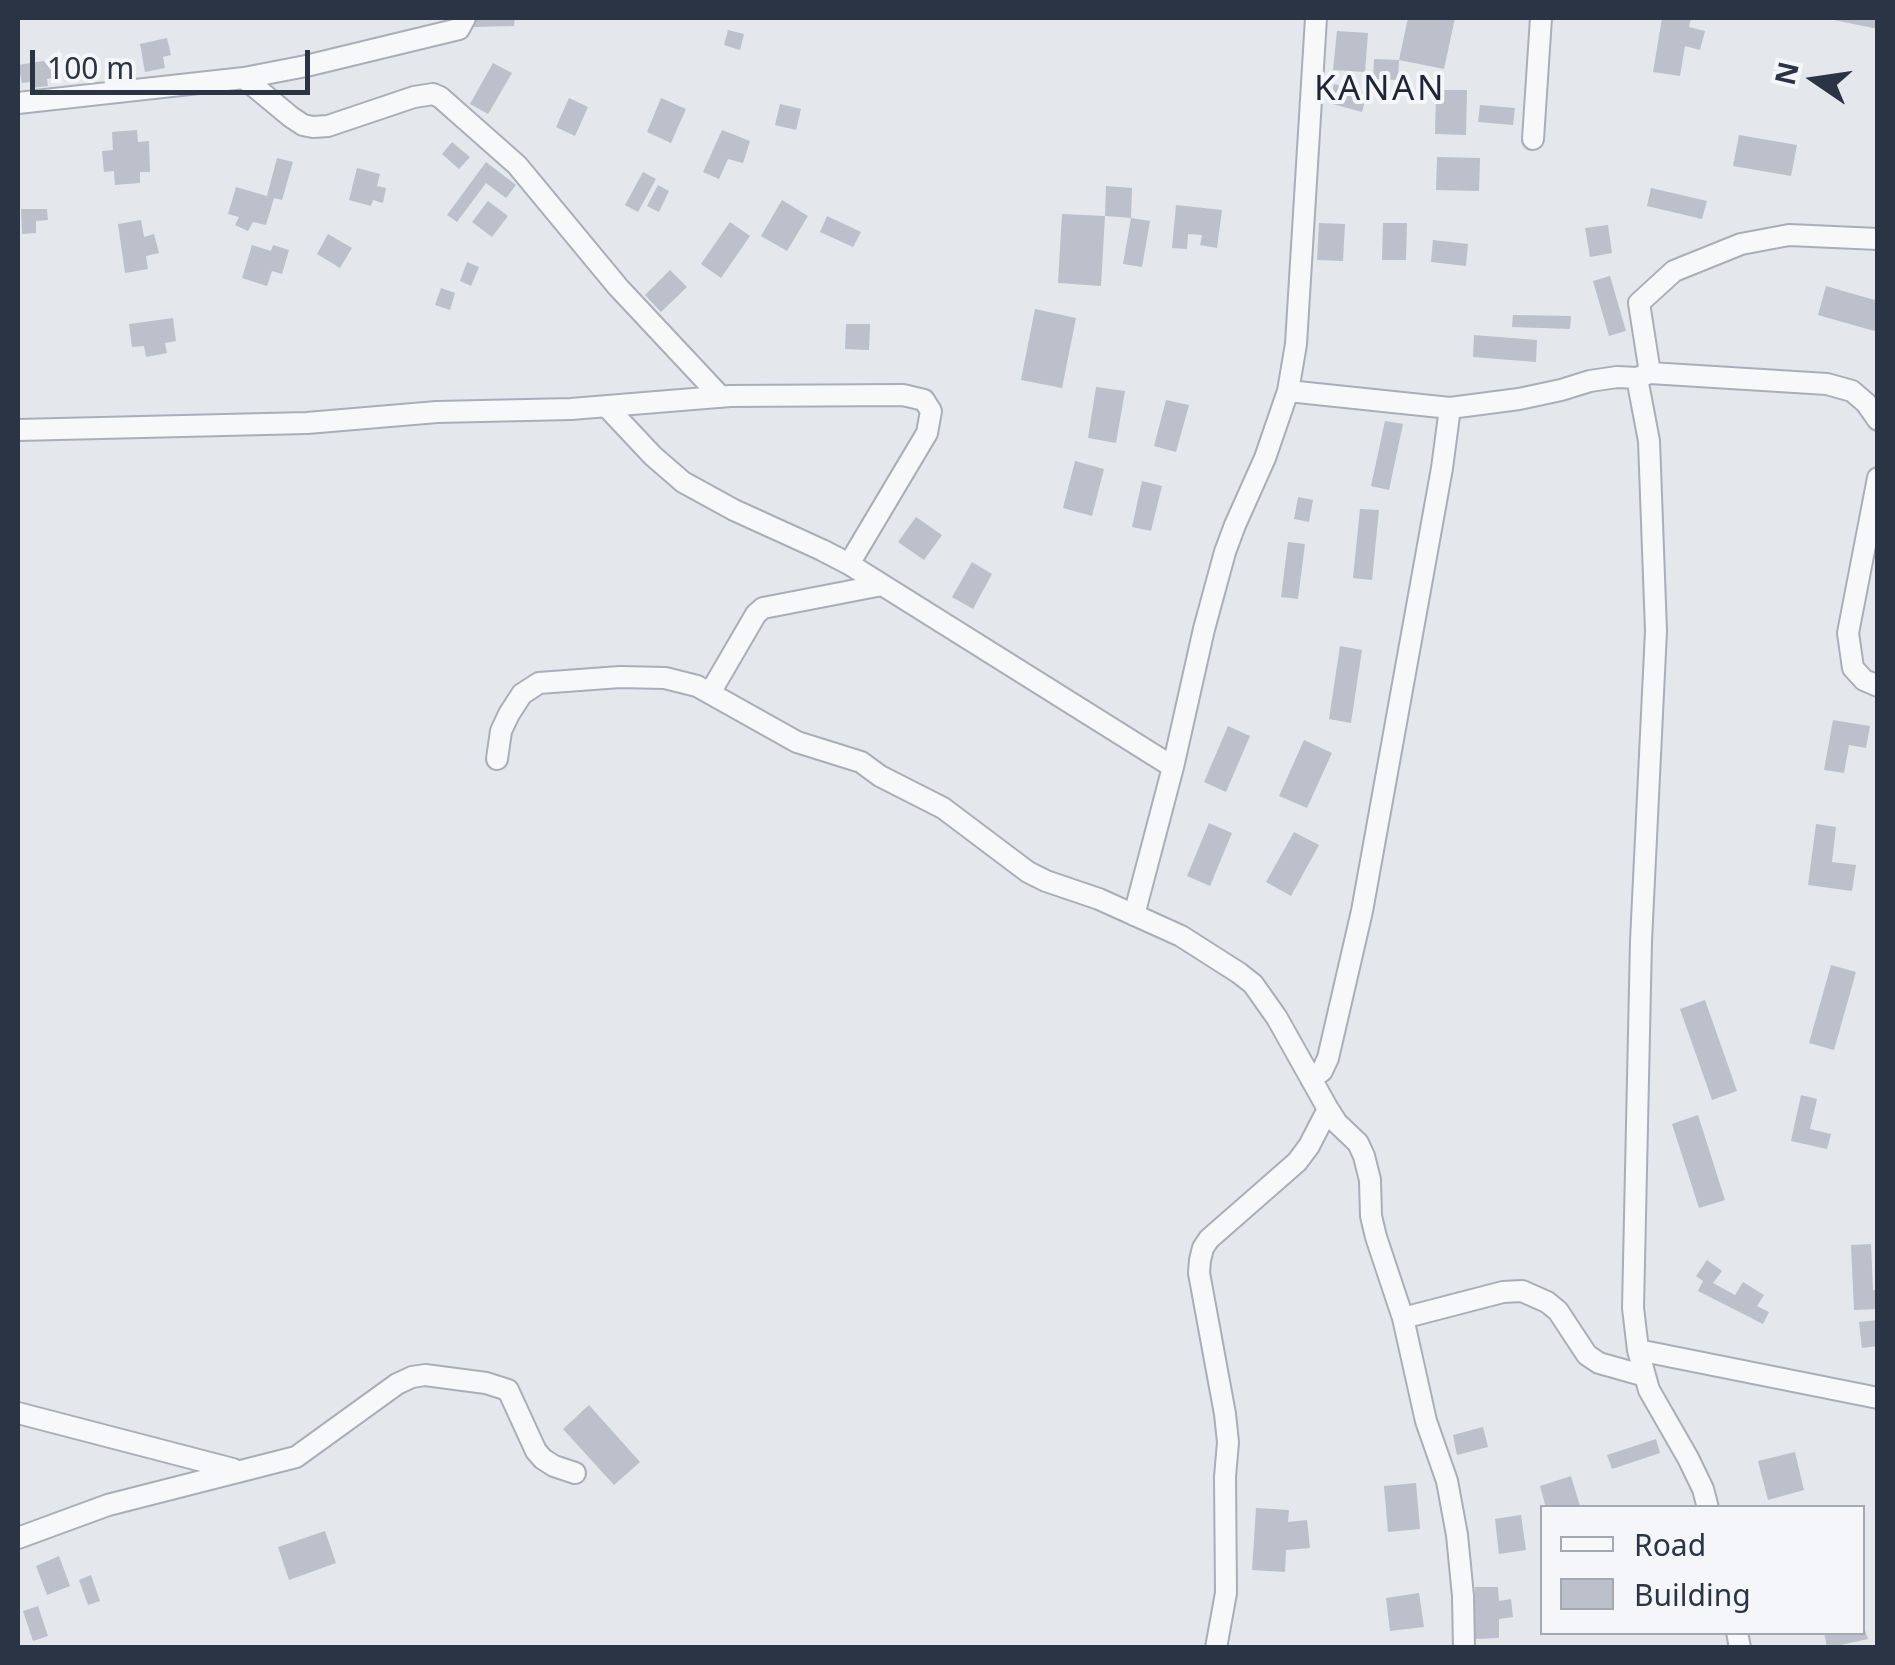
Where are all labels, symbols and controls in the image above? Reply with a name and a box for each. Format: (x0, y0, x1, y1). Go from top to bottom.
scale bar (35, 30, 315, 92)
north arrow (1765, 30, 1865, 130)
text: 100 m (47, 47, 134, 88)
text: N (1765, 58, 1807, 89)
district label: KANAN (1314, 69, 1446, 111)
legend (1540, 1505, 1865, 1635)
text: Road (1634, 1524, 1706, 1565)
text: Building (1634, 1574, 1751, 1615)

